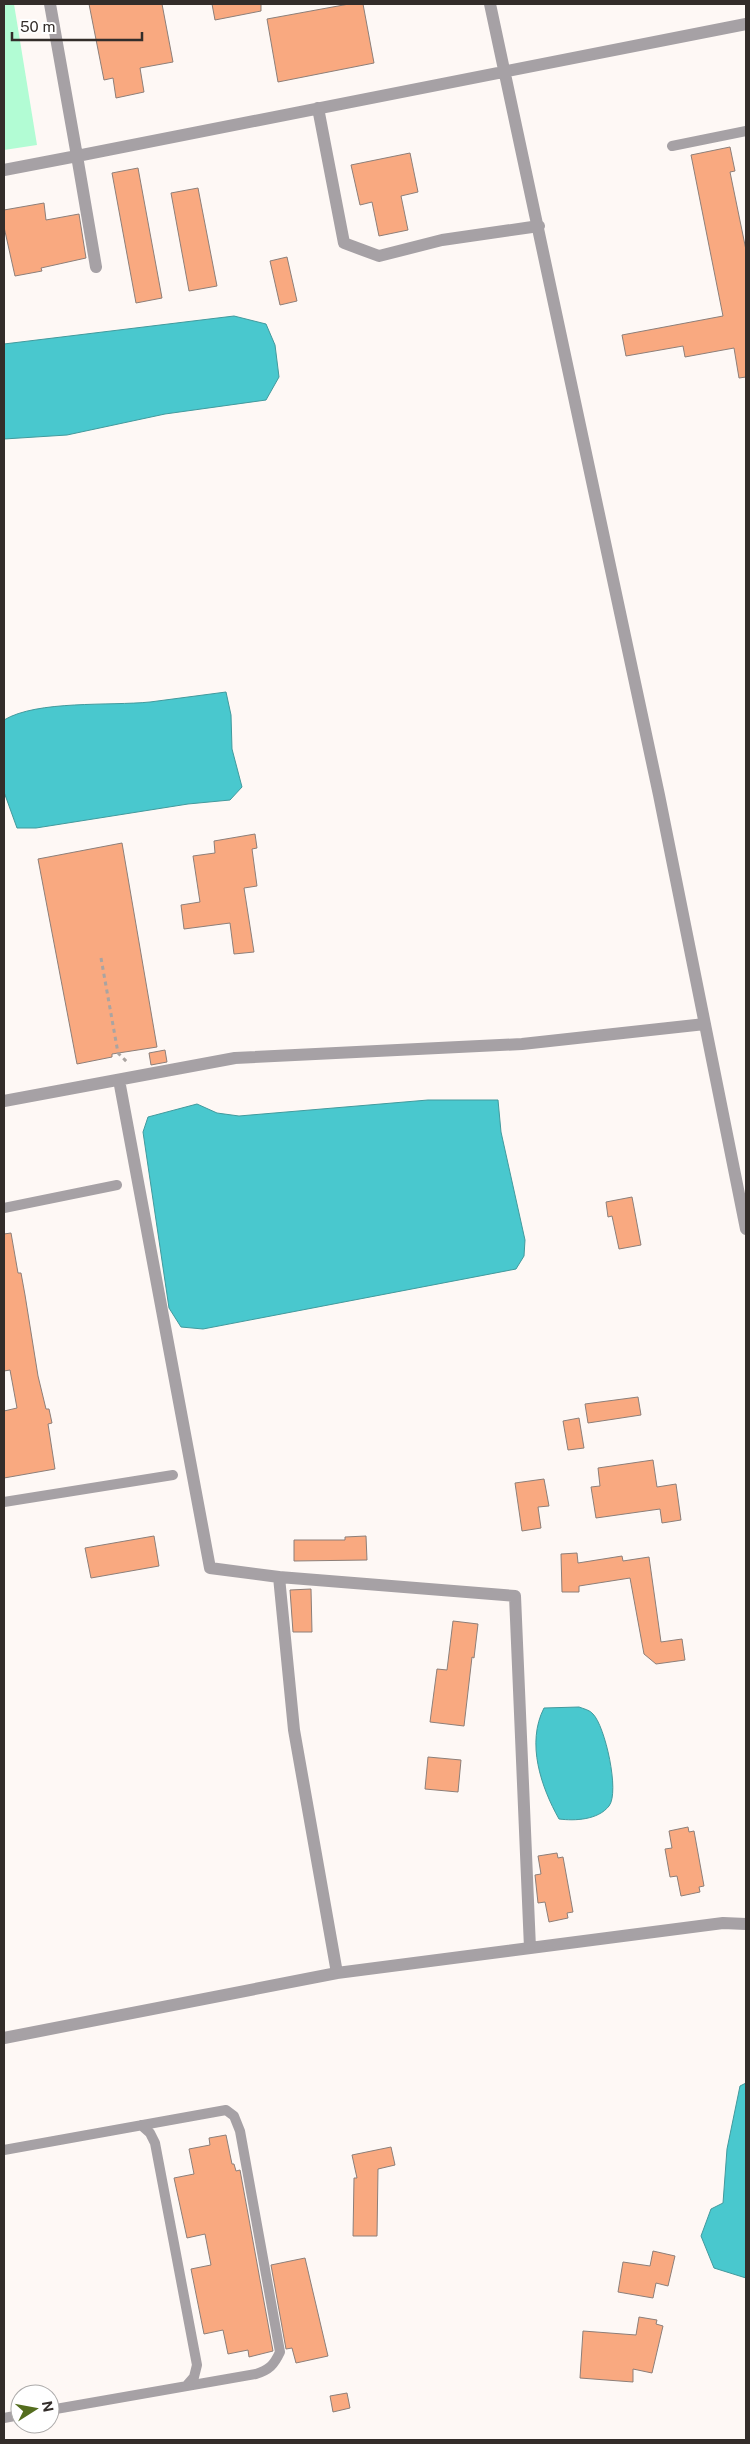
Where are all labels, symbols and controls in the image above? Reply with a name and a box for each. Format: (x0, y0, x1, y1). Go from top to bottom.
scale bar (12, 10, 142, 42)
text: 50 m (20, 18, 55, 35)
north arrow (10, 2384, 60, 2434)
text: N (39, 2400, 57, 2413)

